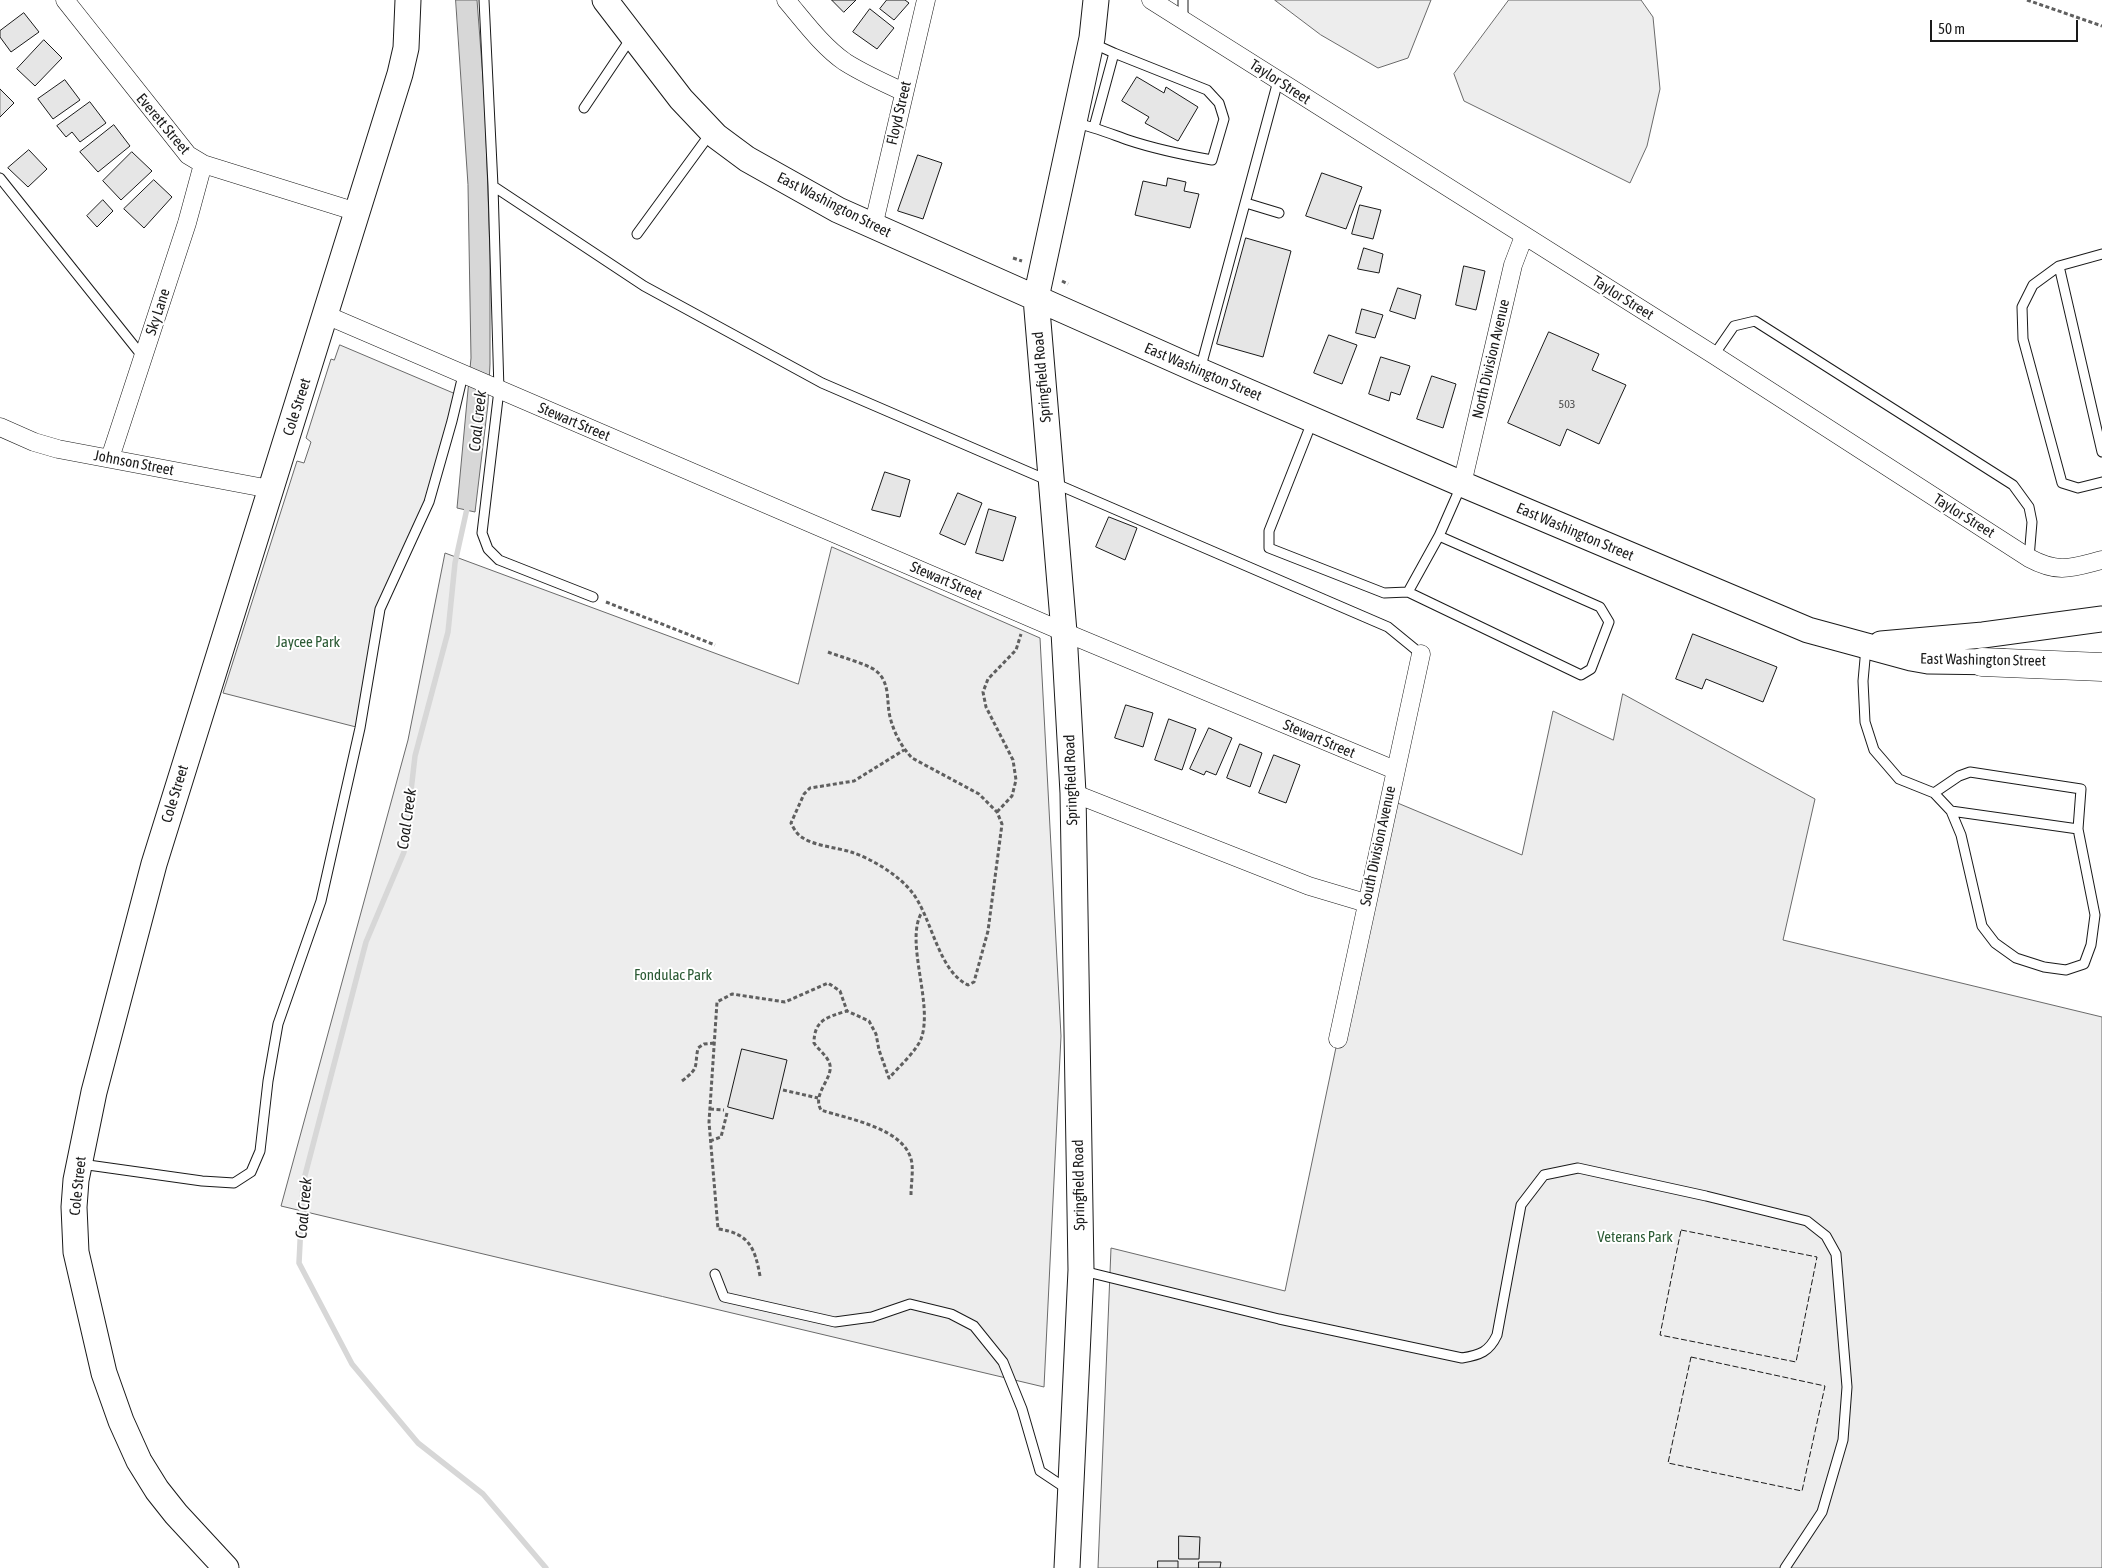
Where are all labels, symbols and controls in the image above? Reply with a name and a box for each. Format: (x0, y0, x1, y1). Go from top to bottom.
scale bar (1932, 10, 2080, 42)
text: 50 m (1938, 20, 1965, 37)
street label: Taylor Street (1246, 56, 1314, 108)
street label: Floyd Street (883, 79, 915, 147)
street label: Everett Street (132, 90, 194, 158)
street label: East Washington Street (774, 168, 894, 242)
street label: Taylor Street (1589, 272, 1657, 324)
street label: Sky Lane (142, 286, 174, 338)
street label: North Division Avenue (1469, 298, 1513, 420)
street label: Springfield Road (1029, 331, 1055, 423)
street label: East Washington Street (1142, 339, 1264, 405)
street label: Cole Street (279, 376, 315, 438)
water label: Coal Creek (465, 390, 491, 452)
house number: 503 (1559, 397, 1575, 411)
street label: Stewart Street (535, 399, 613, 445)
street label: Johnson Street (93, 446, 175, 480)
street label: Taylor Street (1930, 490, 1998, 542)
street label: East Washington Street (1514, 499, 1636, 565)
street label: Stewart Street (907, 558, 985, 604)
park label: Jaycee Park (276, 633, 340, 651)
street label: East Washington Street (1920, 650, 2046, 670)
street label: Stewart Street (1280, 716, 1358, 762)
street label: Springfield Road (1060, 734, 1082, 826)
street label: Cole Street (158, 763, 192, 825)
street label: South Division Avenue (1356, 784, 1400, 908)
water label: Coal Creek (393, 787, 421, 851)
park label: Fondulac Park (634, 966, 712, 984)
street label: Springfield Road (1069, 1139, 1089, 1231)
street label: Cole Street (66, 1156, 90, 1216)
water label: Coal Creek (292, 1177, 316, 1239)
park label: Veterans Park (1597, 1228, 1673, 1246)

